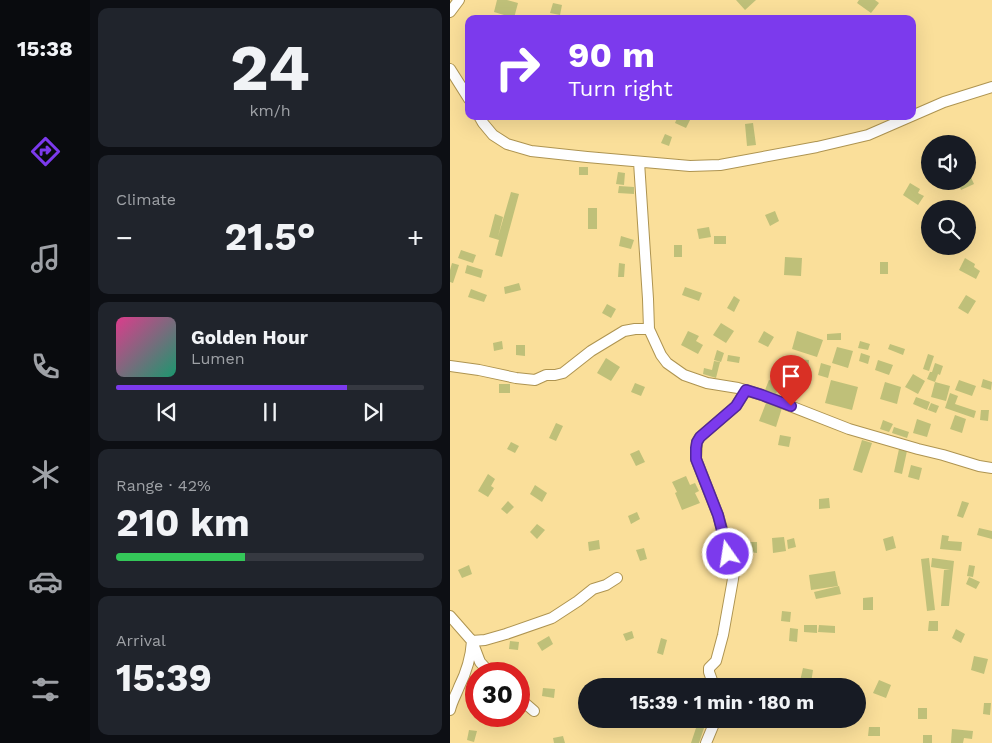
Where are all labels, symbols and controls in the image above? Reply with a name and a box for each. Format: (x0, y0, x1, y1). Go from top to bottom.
text: 24 (230, 30, 310, 106)
text: 90 m (568, 34, 655, 76)
icon: right (485, 35, 550, 100)
text: 15:38 (17, 36, 73, 61)
text: Turn right (568, 76, 673, 101)
text: km/h (249, 101, 291, 120)
icon: directions (28, 134, 63, 169)
map controls (921, 135, 976, 255)
button: sound (921, 135, 976, 190)
text: Climate (116, 190, 176, 209)
button: search (921, 200, 976, 255)
text: 21.5° (224, 215, 316, 259)
text: − (116, 221, 133, 254)
text: + (407, 221, 424, 254)
icon: music (28, 241, 63, 276)
text: Golden Hour (191, 326, 308, 349)
icon: phone (28, 349, 63, 384)
text: Lumen (191, 349, 245, 368)
pin (770, 355, 812, 406)
icon: arrive (777, 362, 805, 390)
icon: previous (153, 398, 181, 426)
icon: pause (256, 398, 284, 426)
icon: next (359, 398, 387, 426)
icon: climate (28, 457, 63, 492)
text: Range · 42% (116, 476, 211, 495)
text: 210 km (116, 501, 250, 545)
position arrow (701, 527, 753, 579)
icon: car (28, 564, 63, 599)
text: Arrival (116, 631, 166, 650)
text: 15:39 (116, 656, 212, 700)
speed limit sign: 30 (465, 662, 530, 727)
icon: filters (28, 672, 63, 707)
text: 15:39 · 1 min · 180 m (630, 691, 814, 714)

